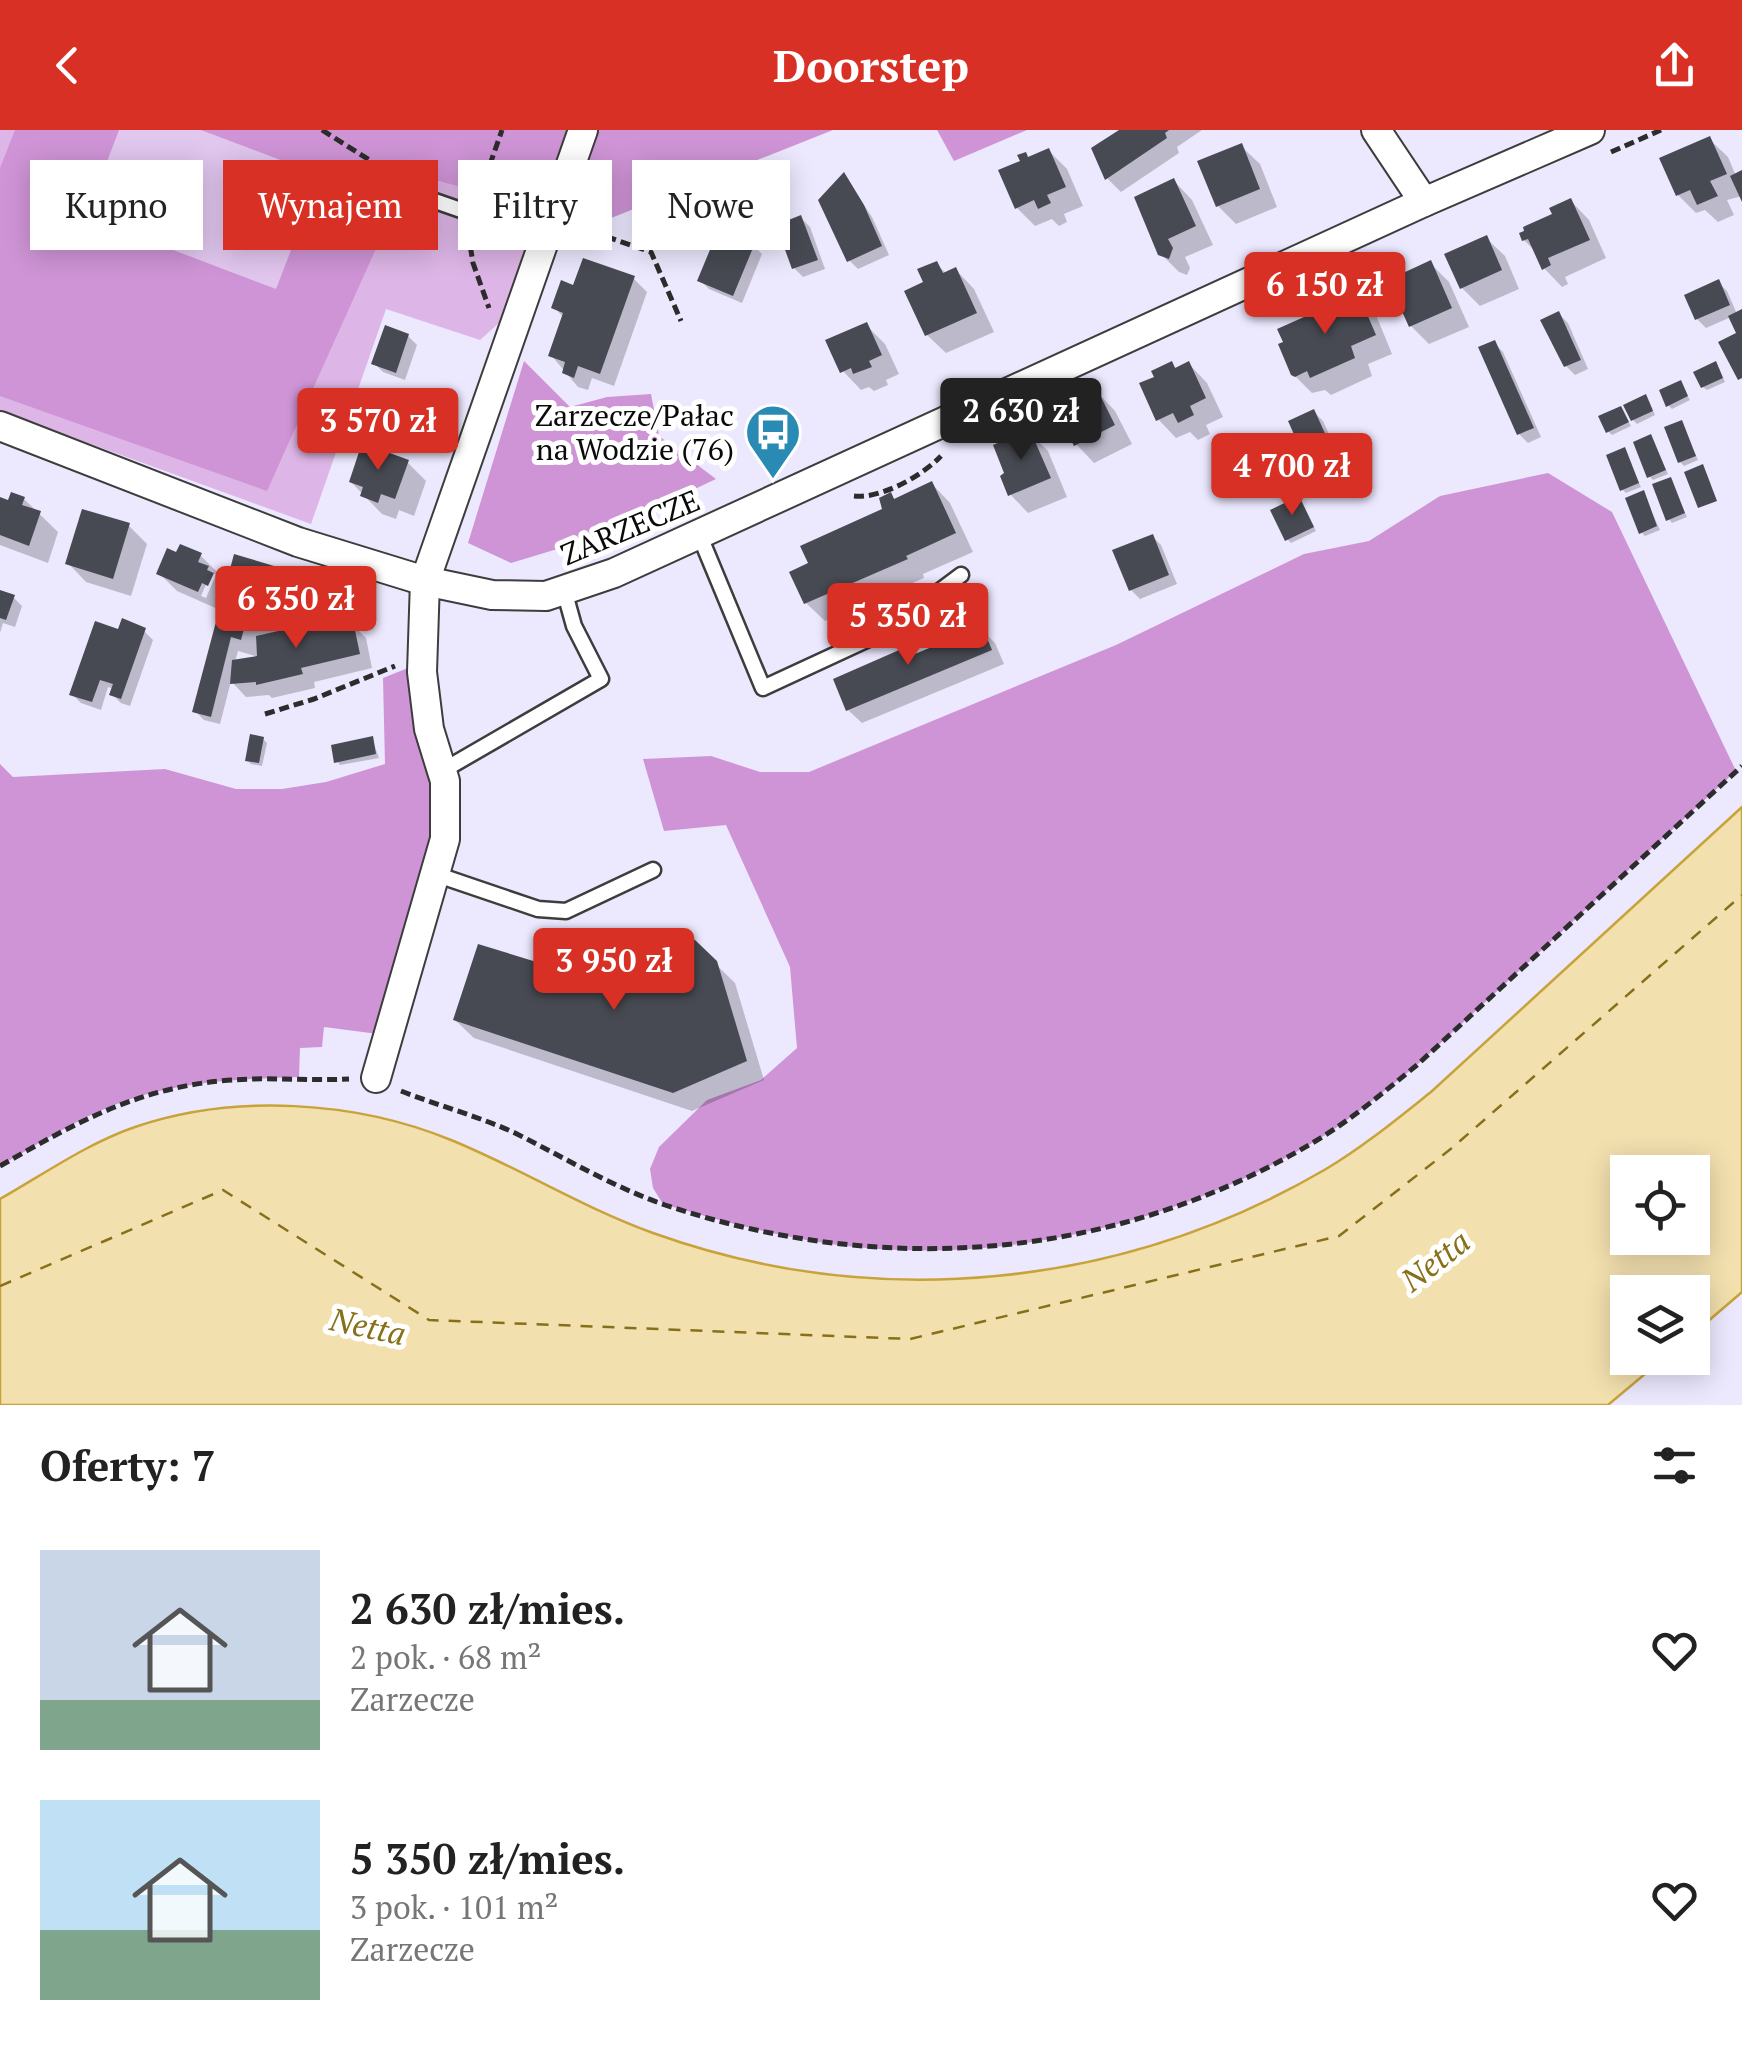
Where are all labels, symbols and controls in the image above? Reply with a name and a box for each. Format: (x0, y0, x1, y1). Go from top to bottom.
text: Doorstep (773, 35, 969, 95)
icon: back (40, 38, 95, 93)
icon: share (1647, 38, 1702, 93)
chip: Kupno (30, 160, 203, 250)
chip: Wynajem (223, 160, 438, 250)
chip: Filtry (458, 160, 612, 250)
chip: Nowe (632, 160, 790, 250)
pin: 6 150 zł (1222, 252, 1428, 337)
text: 6 150 zł (1266, 263, 1384, 305)
pin: 2 630 zł (918, 378, 1124, 463)
pin: 3 570 zł (275, 388, 481, 473)
text: 2 630 zł (962, 389, 1080, 431)
place label: Zarzecze/Pałac na Wodzie (76) (535, 395, 734, 469)
text: 3 570 zł (319, 399, 437, 441)
bus stop icon: Zarzecze/Pałac na Wodzie (76) (743, 402, 803, 481)
pin: 4 700 zł (1189, 433, 1395, 518)
text: 4 700 zł (1233, 444, 1351, 486)
street label: ZARZECZE (554, 480, 706, 574)
pin: 6 350 zł (193, 566, 399, 651)
text: 6 350 zł (237, 577, 355, 619)
pin: 5 350 zł (805, 583, 1011, 668)
text: 5 350 zł (849, 594, 967, 636)
pin: 3 950 zł (511, 928, 717, 1013)
text: 3 950 zł (555, 939, 673, 981)
map controls (1610, 1155, 1710, 1375)
button: locate (1610, 1155, 1710, 1255)
water label: Netta (1391, 1220, 1478, 1301)
button: layers (1610, 1275, 1710, 1375)
water label: Netta (325, 1297, 410, 1354)
text: Oferty: 7 (40, 1437, 215, 1493)
icon: filters (1647, 1438, 1702, 1493)
text: 2 630 zł/mies. (350, 1580, 625, 1636)
icon: home (120, 1590, 240, 1710)
icon: heart (1647, 1623, 1702, 1678)
text: 2 pok. · 68 m² (350, 1636, 541, 1678)
text: Zarzecze (350, 1678, 475, 1720)
text: 5 350 zł/mies. (350, 1830, 625, 1886)
icon: home (120, 1840, 240, 1960)
icon: heart (1647, 1873, 1702, 1928)
text: 3 pok. · 101 m² (350, 1886, 558, 1928)
text: Zarzecze (350, 1928, 475, 1970)

